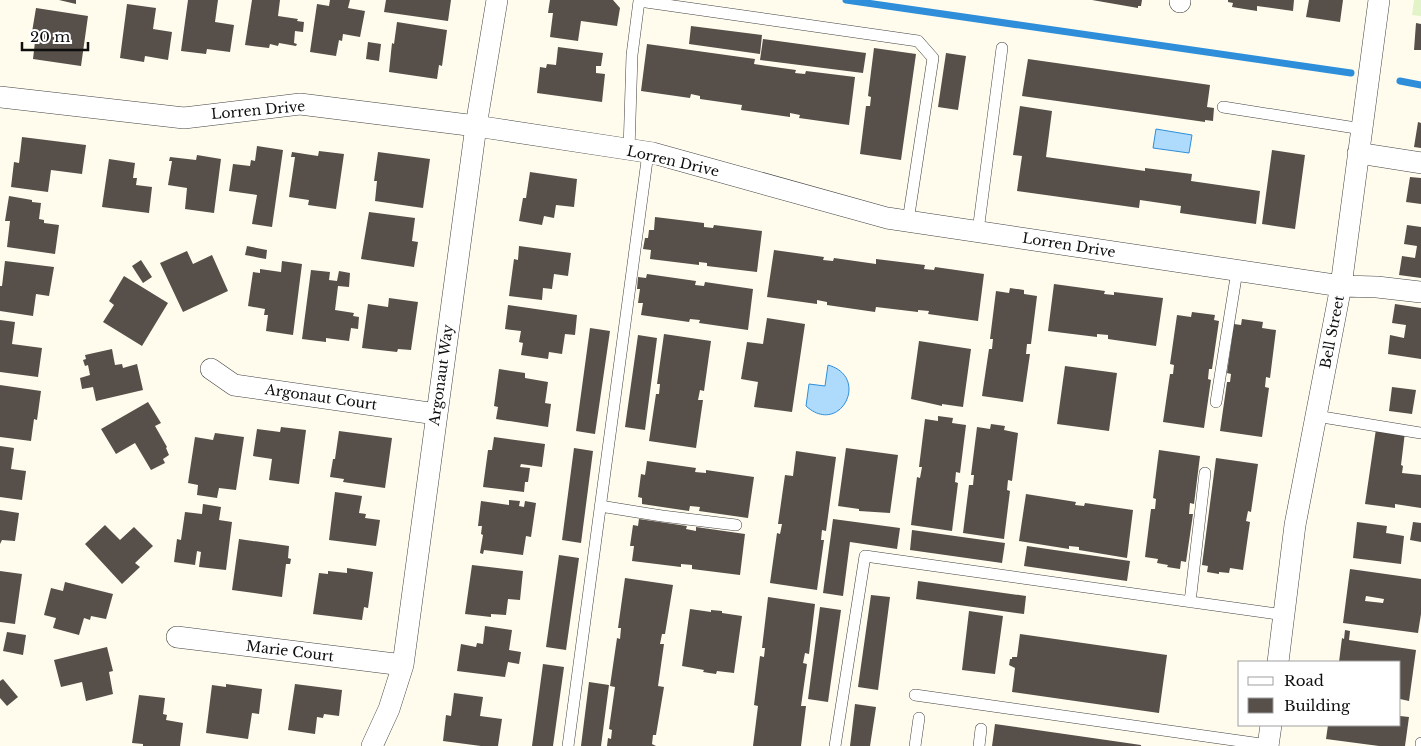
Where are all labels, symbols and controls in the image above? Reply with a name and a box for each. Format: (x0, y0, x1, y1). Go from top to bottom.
scale bar (22, 20, 89, 52)
text: 20 m (30, 27, 70, 46)
street label: Lorren Drive (210, 97, 306, 123)
street label: Lorren Drive (625, 142, 721, 180)
street label: Lorren Drive (1021, 229, 1117, 261)
street label: Bell Street (1316, 293, 1348, 370)
street label: Argonaut Way (425, 323, 457, 428)
street label: Argonaut Court (263, 380, 379, 414)
street label: Marie Court (245, 637, 336, 665)
legend (1238, 661, 1401, 726)
text: Road (1284, 671, 1324, 690)
text: Building (1284, 696, 1351, 715)

